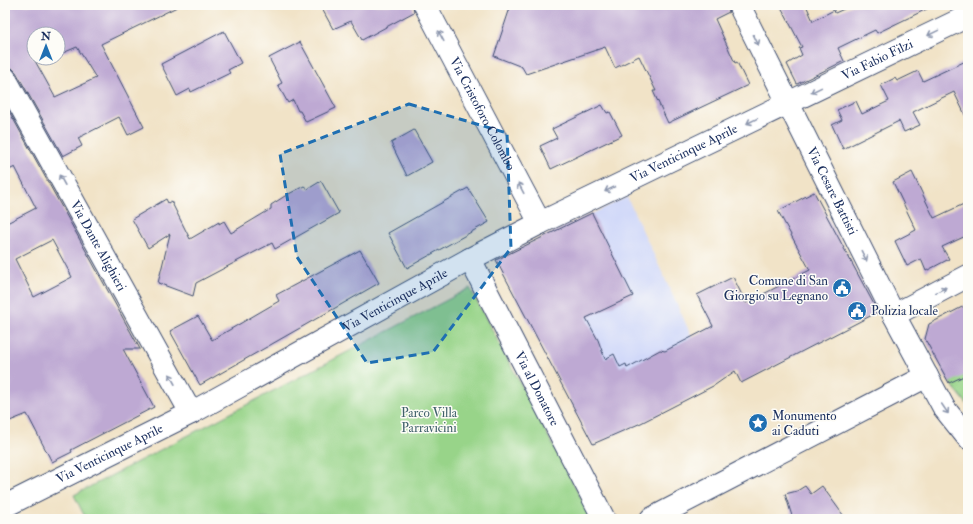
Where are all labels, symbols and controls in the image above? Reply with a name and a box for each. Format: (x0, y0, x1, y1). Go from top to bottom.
north arrow (26, 26, 66, 66)
text: N (40, 30, 52, 43)
one-way arrow (437, 30, 444, 42)
one-way arrow (927, 30, 939, 37)
one-way arrow (753, 34, 760, 46)
street label: Via Fabio Filzi (839, 36, 916, 84)
street label: Via Cristoforo Colombo (446, 55, 519, 173)
one-way arrow (810, 87, 822, 94)
one-way arrow (746, 118, 758, 125)
street label: Via Venticinque Aprile (627, 120, 741, 186)
street label: Via Cesare Battisti (803, 144, 861, 238)
one-way arrow (57, 174, 65, 186)
one-way arrow (517, 182, 525, 194)
one-way arrow (604, 186, 616, 193)
street label: Via Dante Alighieri (67, 198, 130, 294)
one-way arrow (861, 250, 869, 262)
street label: Via Venticinque Aprile (340, 265, 451, 336)
place label: Comune di San Giorgio su Legnano (724, 273, 828, 304)
public building icon: Comune di San Giorgio su Legnano (831, 277, 853, 299)
one-way arrow (935, 286, 947, 294)
public building icon: Polizia locale (846, 300, 868, 322)
place label: Polizia locale (871, 303, 938, 319)
street label: Via al Donatore (511, 349, 563, 429)
one-way arrow (168, 373, 175, 385)
one-way arrow (941, 403, 949, 414)
park label: Parco Villa Parravicini (401, 405, 458, 436)
place label: Monumento ai Caduti (772, 408, 836, 439)
place icon: Monumento ai Caduti (747, 412, 769, 434)
street label: Via Venticinque Aprile (54, 420, 166, 487)

